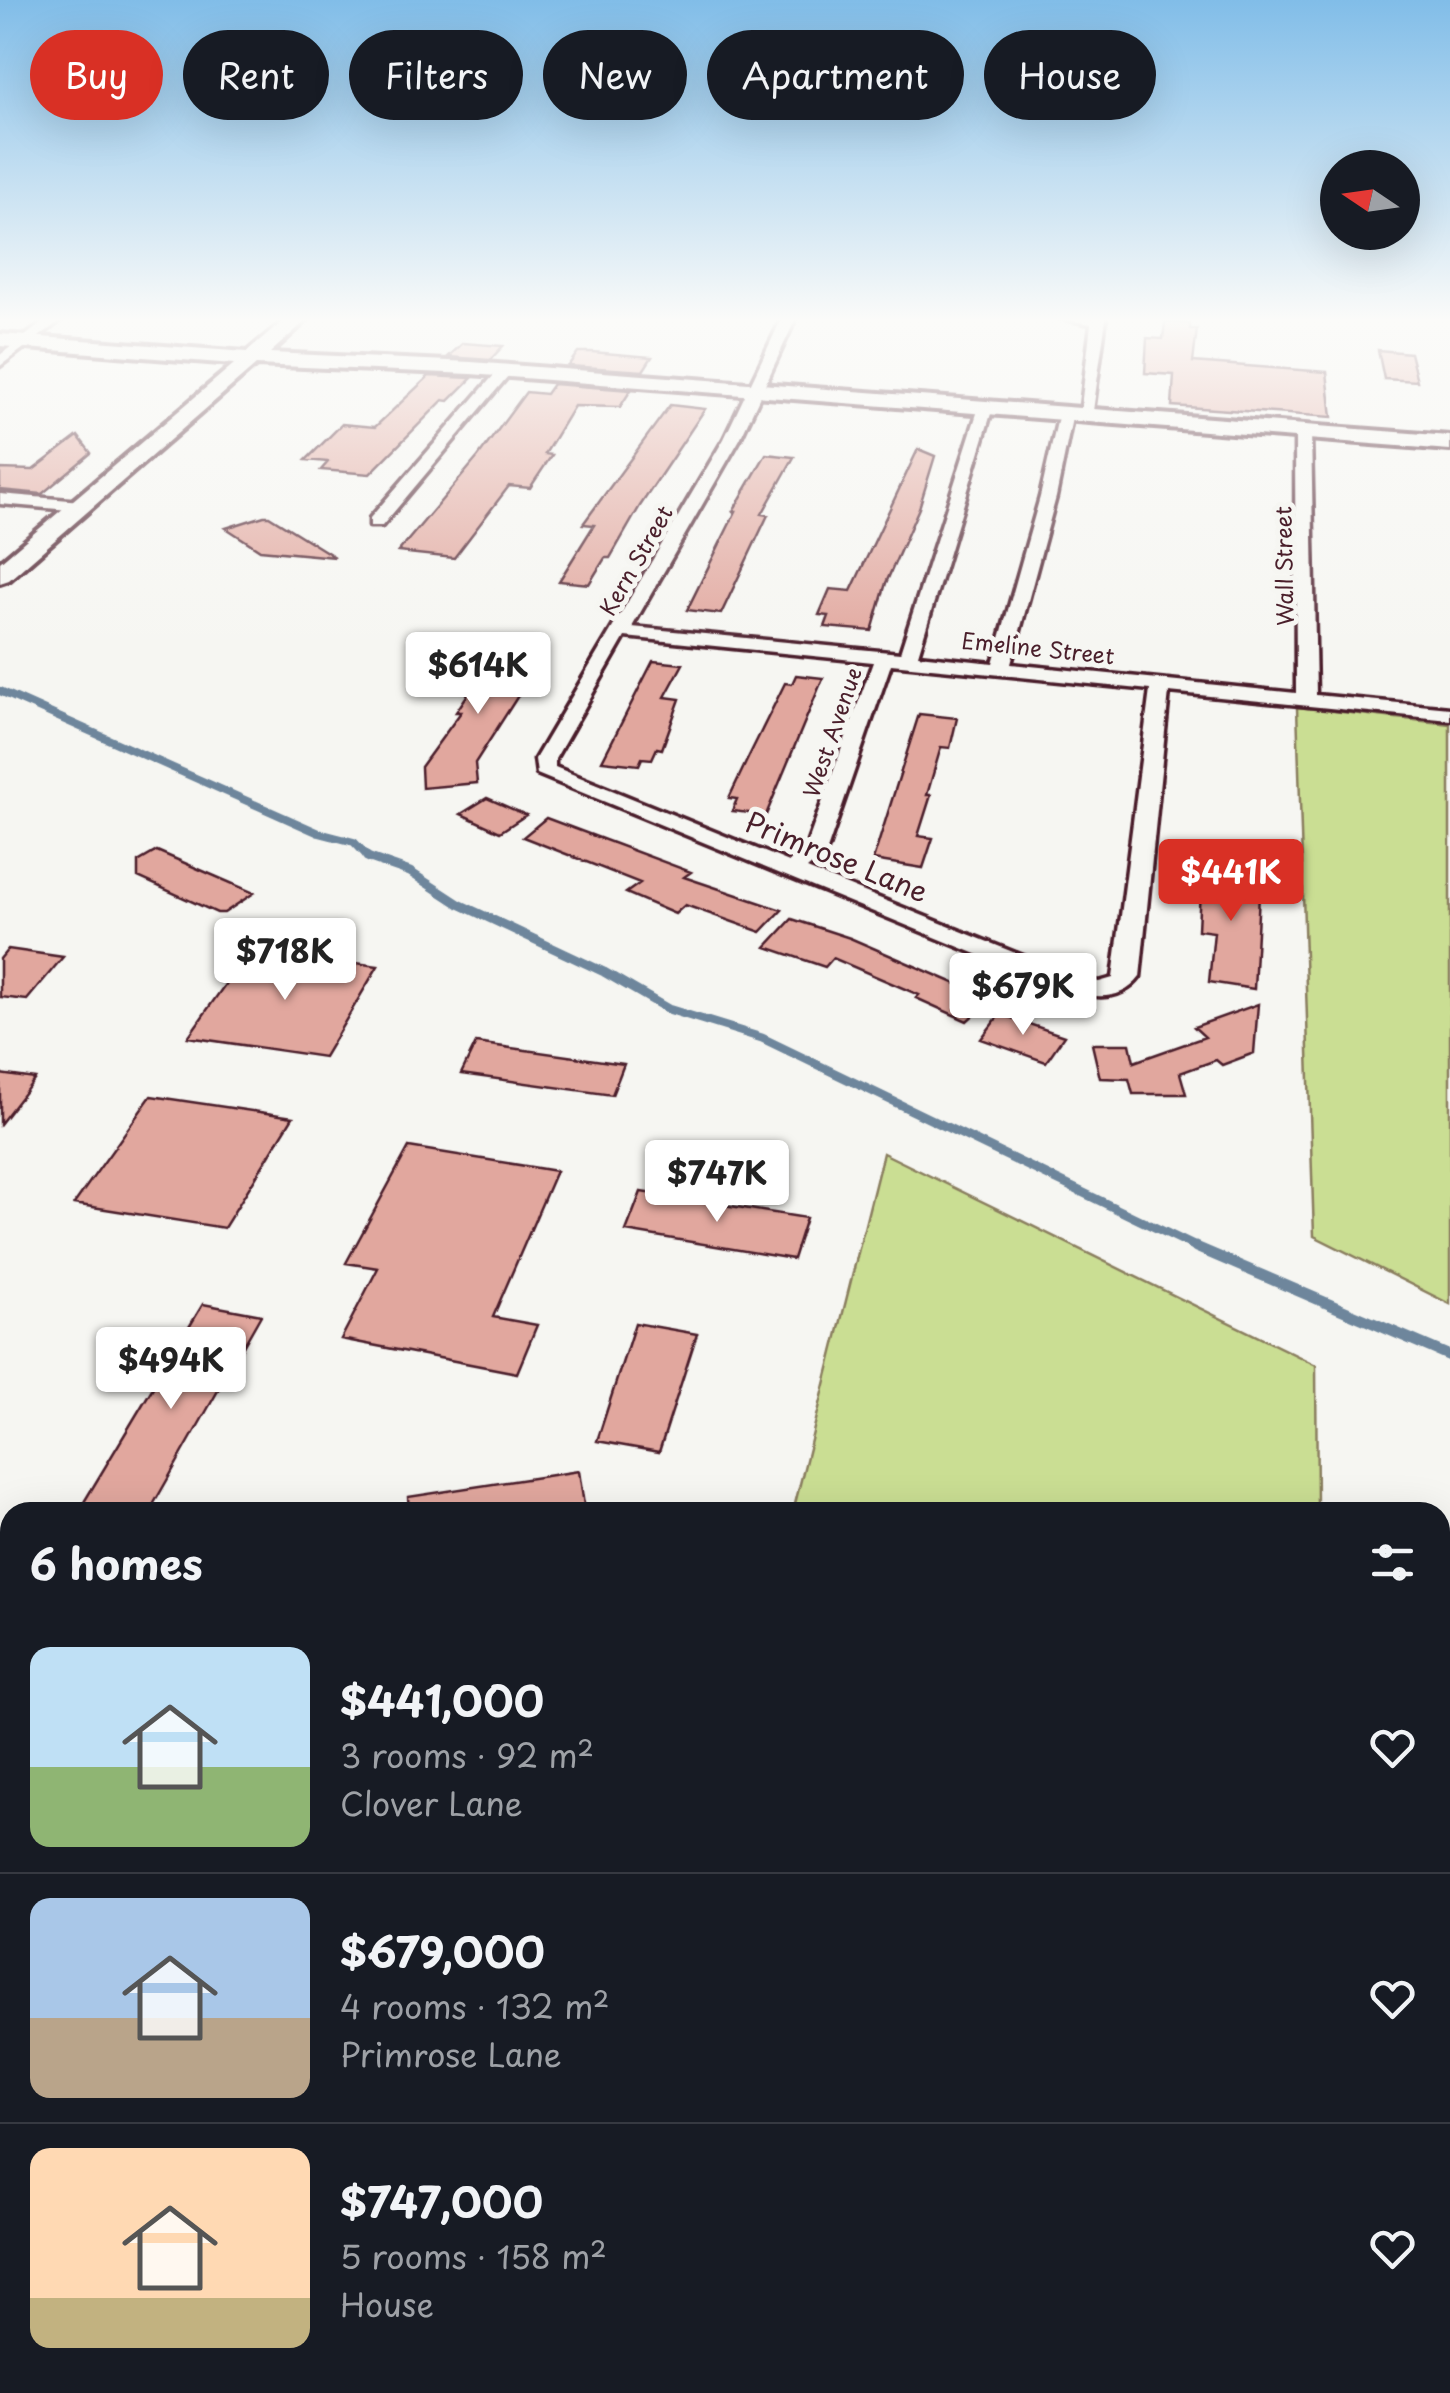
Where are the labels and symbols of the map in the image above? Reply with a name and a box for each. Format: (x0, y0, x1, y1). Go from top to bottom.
north arrow (1320, 150, 1420, 250)
street label: Kern Street (590, 499, 680, 621)
street label: Wall Street (1265, 506, 1301, 626)
street label: Emeline Street (960, 623, 1116, 671)
pin: $614K (408, 632, 548, 717)
street label: West Avenue (793, 662, 869, 802)
street label: Primrose Lane (739, 800, 935, 912)
pin: $441K (1161, 839, 1301, 924)
pin: $718K (215, 918, 355, 1003)
pin: $679K (953, 953, 1093, 1038)
pin: $747K (647, 1140, 787, 1225)
pin: $494K (101, 1327, 241, 1412)

